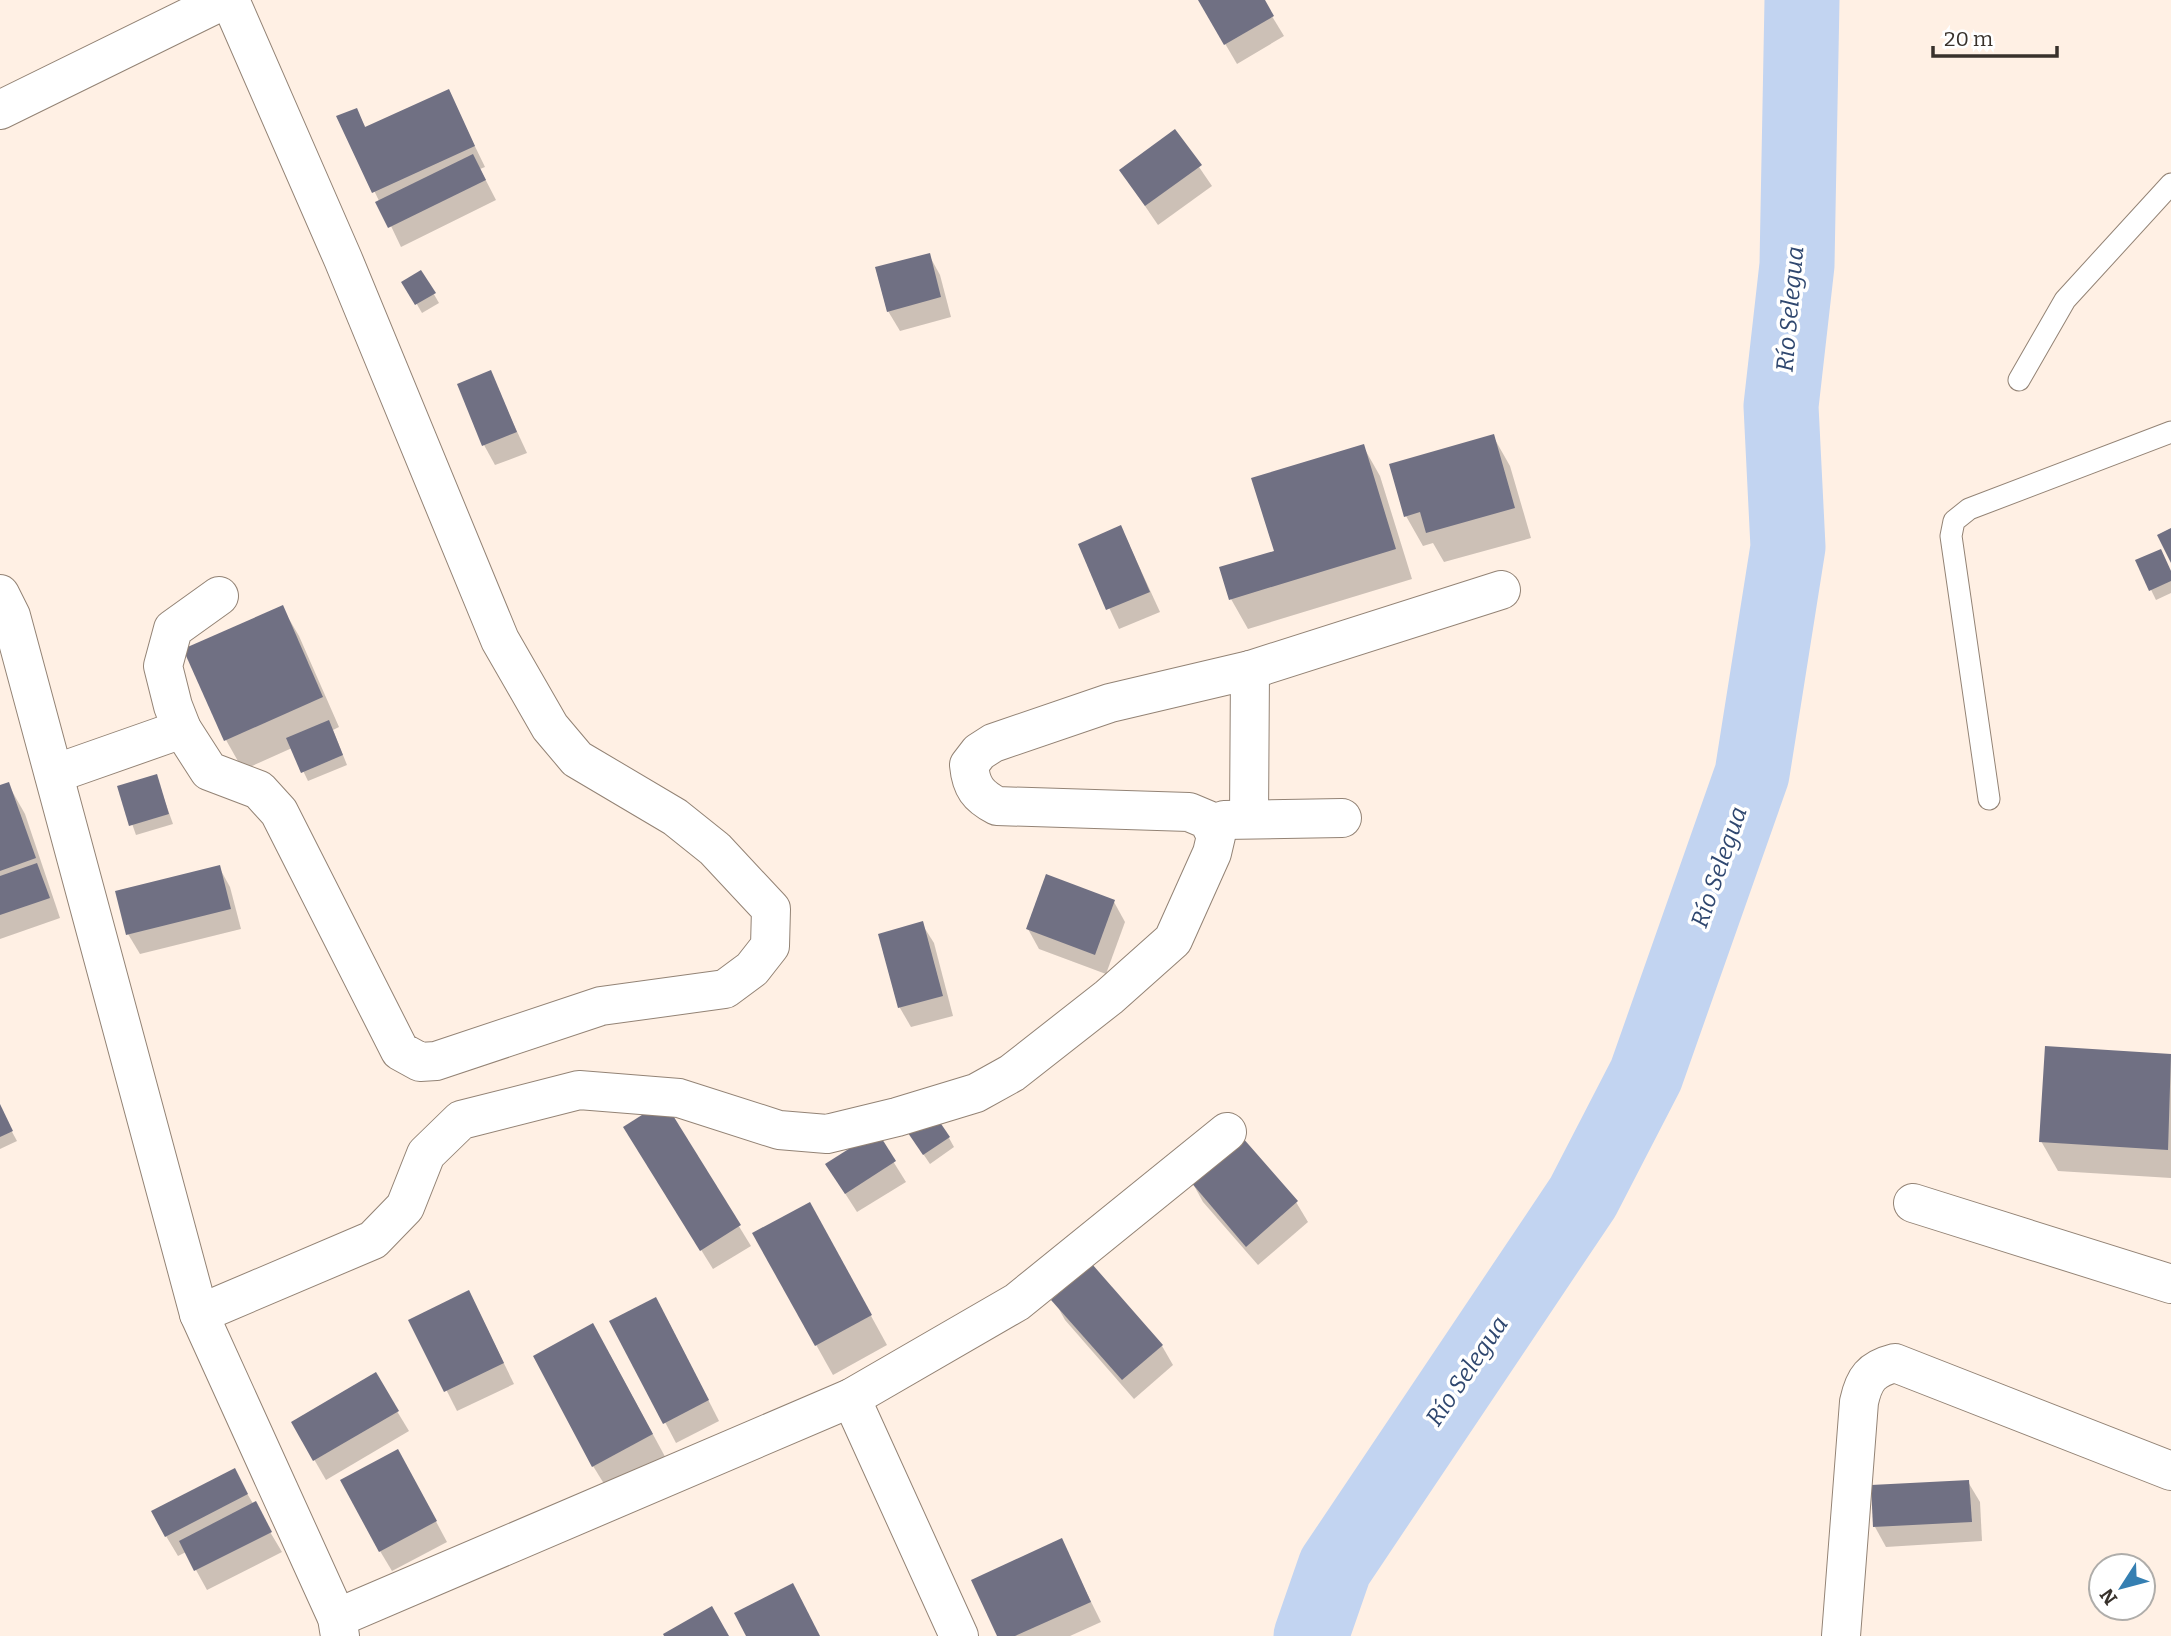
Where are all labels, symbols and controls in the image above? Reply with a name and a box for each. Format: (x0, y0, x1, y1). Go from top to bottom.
scale bar (1933, 14, 2057, 58)
text: 20 m (1944, 26, 1993, 52)
water label: Río Selegua (1771, 245, 1809, 373)
water label: Río Selegua (1685, 803, 1753, 931)
water label: Río Selegua (1420, 1311, 1514, 1431)
north arrow (2087, 1552, 2157, 1622)
text: N (2095, 1584, 2122, 1609)

